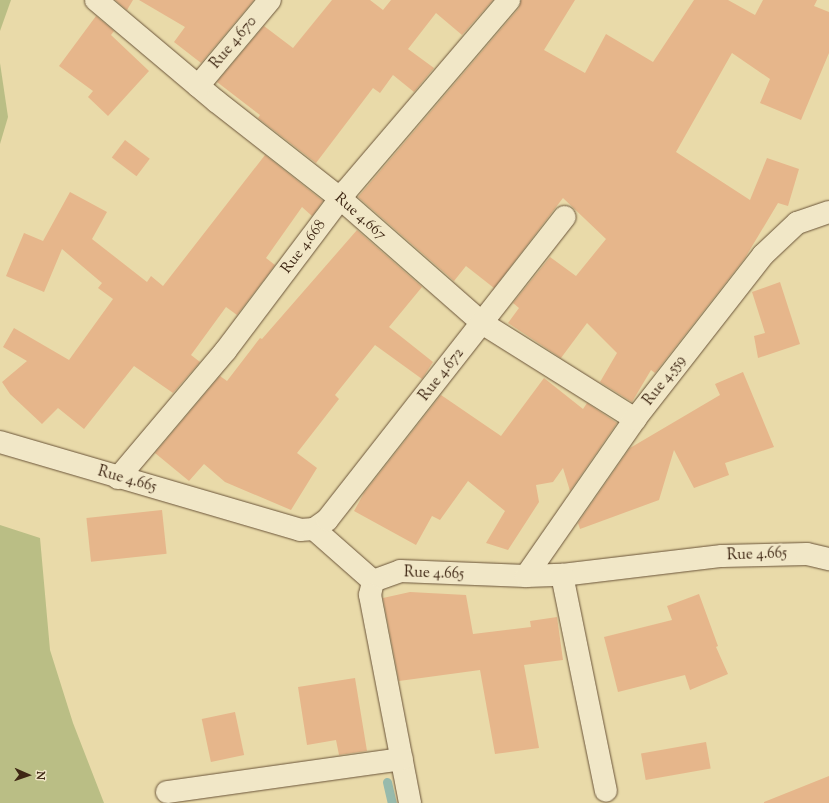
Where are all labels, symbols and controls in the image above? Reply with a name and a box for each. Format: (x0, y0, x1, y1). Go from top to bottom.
street label: Rue 4.670 (207, 13, 261, 73)
street label: Rue 4.667 (330, 190, 390, 244)
street label: Rue 4.668 (278, 217, 330, 277)
street label: Rue 4.672 (416, 345, 468, 405)
street label: Rue 4.559 (640, 353, 690, 409)
street label: Rue 4.665 (96, 463, 158, 497)
street label: Rue 4.665 (727, 545, 787, 565)
street label: Rue 4.665 (404, 564, 464, 584)
north arrow (8, 755, 48, 795)
text: N (32, 771, 48, 780)

